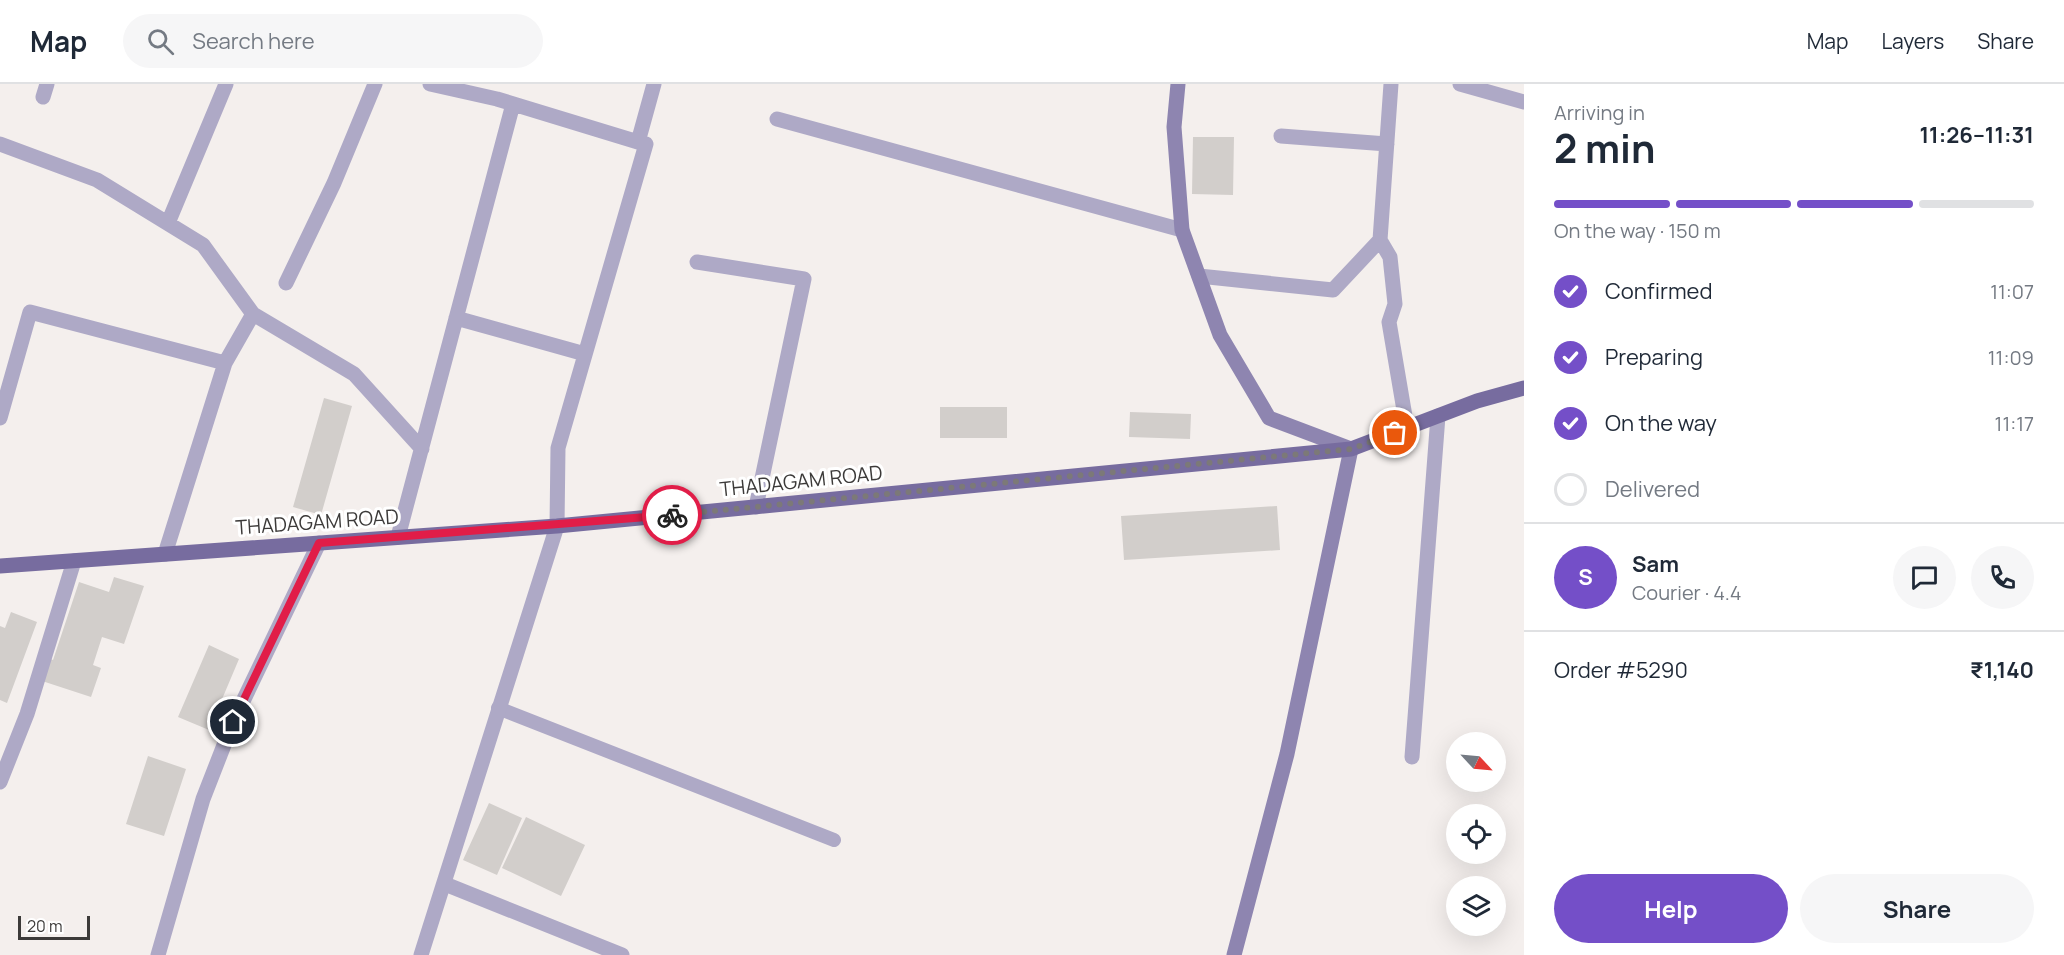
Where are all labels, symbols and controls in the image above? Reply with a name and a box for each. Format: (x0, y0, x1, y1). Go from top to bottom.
search box (123, 14, 543, 68)
text: Map (30, 22, 87, 60)
icon: search (144, 25, 177, 58)
text: Search here (192, 26, 315, 56)
text: Map (1807, 27, 1848, 55)
text: Layers (1881, 27, 1944, 55)
text: Share (1977, 27, 2034, 55)
text: Arriving in (1554, 99, 1645, 126)
text: 11:26–11:31 (1919, 120, 2034, 150)
text: 2 min (1554, 121, 1655, 175)
text: On the way · 150 m (1554, 217, 1721, 244)
icon: check (1554, 275, 1587, 308)
text: Confirmed (1605, 276, 1713, 306)
text: 11:07 (1990, 278, 2034, 305)
icon: check (1554, 341, 1587, 374)
text: Preparing (1605, 342, 1703, 372)
text: 11:09 (1988, 344, 2034, 371)
pin (1369, 407, 1420, 458)
icon: check (1554, 407, 1587, 440)
text: On the way (1605, 408, 1717, 438)
text: 11:17 (1995, 410, 2034, 437)
icon: bag (1378, 416, 1411, 449)
street label: THADAGAM ROAD (718, 459, 884, 502)
text: Delivered (1605, 474, 1700, 504)
courier (642, 485, 702, 545)
icon: bike (656, 499, 689, 532)
street label: THADAGAM ROAD (234, 502, 399, 541)
button: chat (1893, 546, 1956, 609)
button: phone (1971, 546, 2034, 609)
text: Sam (1632, 549, 1679, 579)
text: S (1578, 562, 1593, 592)
text: Courier · 4.4 (1632, 579, 1742, 606)
text: Order #5290 (1554, 655, 1688, 685)
text: ₹1,140 (1970, 655, 2034, 685)
pin (207, 696, 258, 747)
icon: home (216, 705, 249, 738)
north arrow (1446, 732, 1506, 792)
map controls (1446, 732, 1506, 936)
button: locate (1446, 804, 1506, 864)
button: Help (1554, 874, 1788, 943)
button: Share (1800, 874, 2034, 943)
button: layers (1446, 876, 1506, 936)
scale bar (18, 913, 90, 940)
text: 20 m (27, 915, 63, 937)

